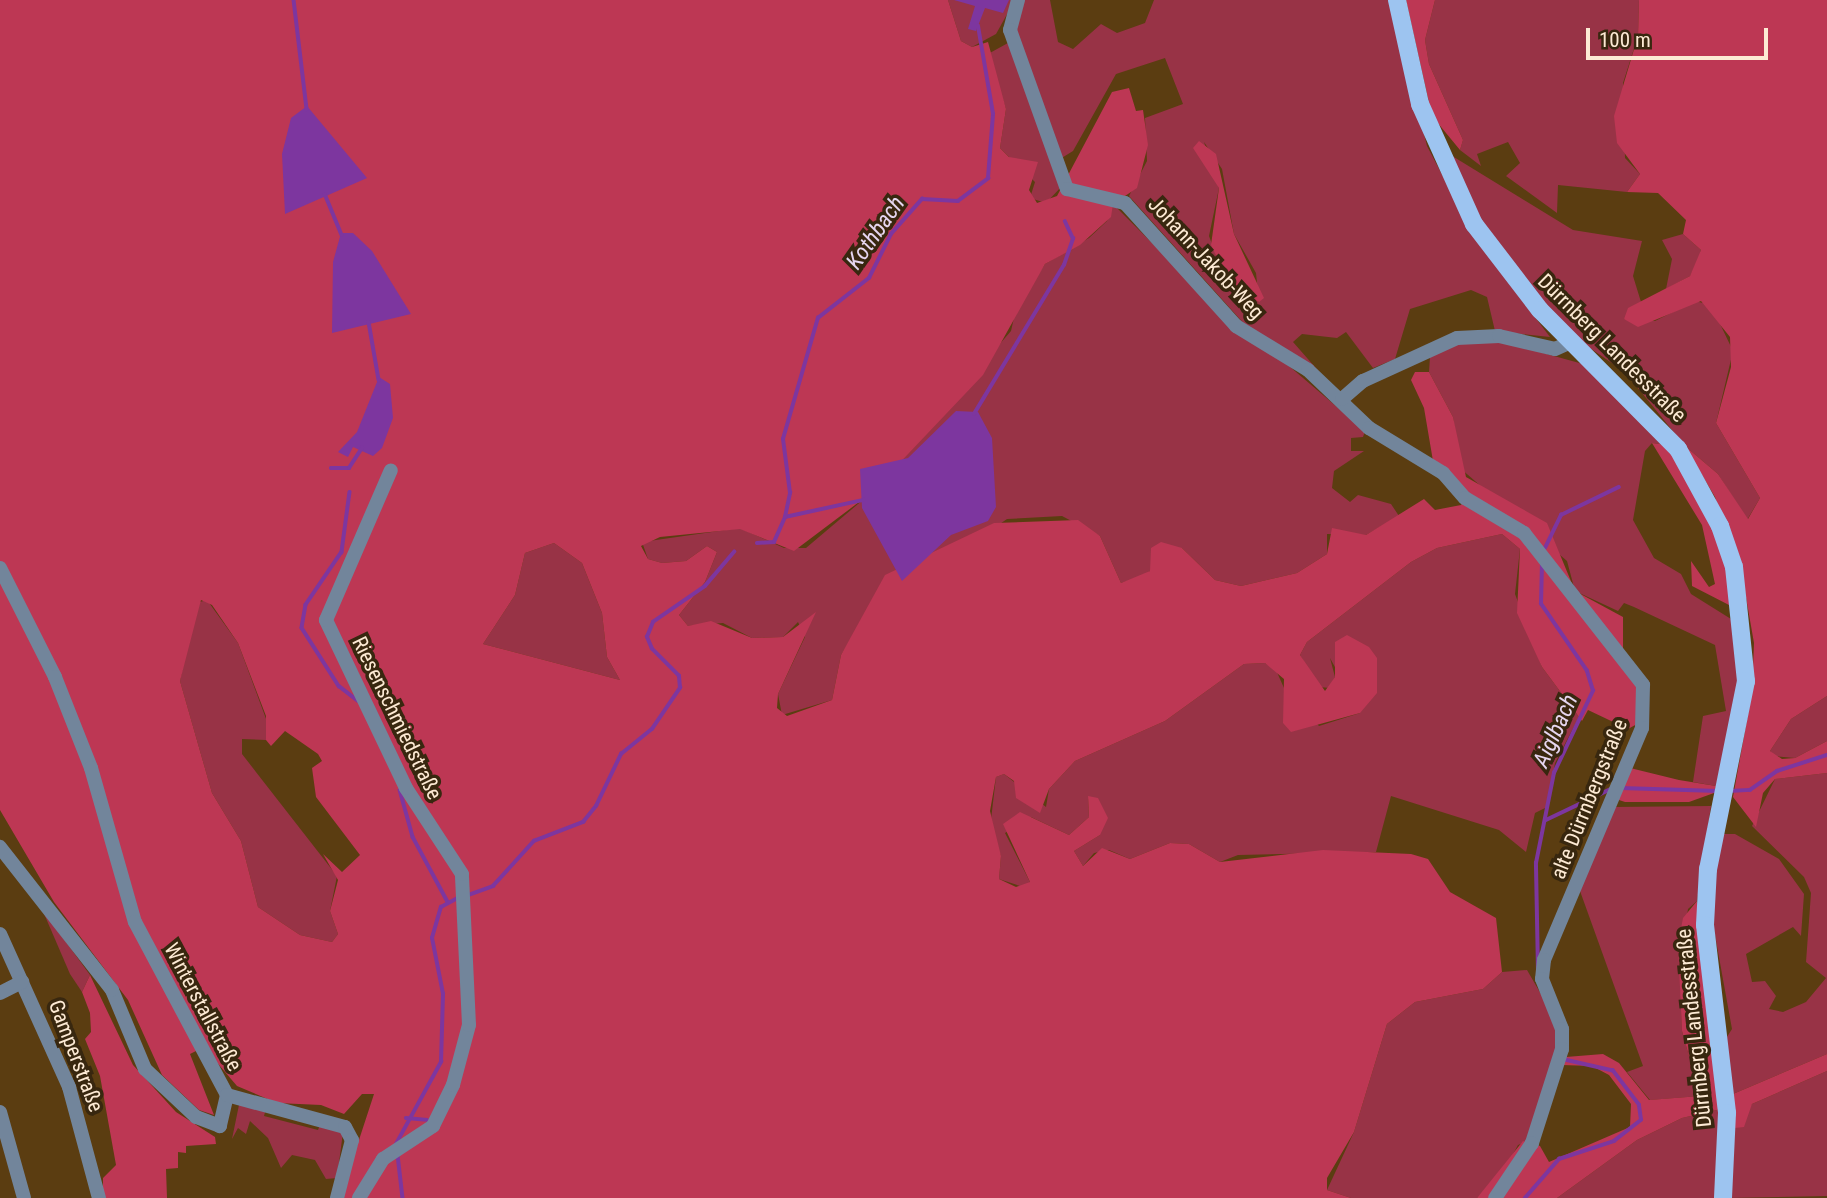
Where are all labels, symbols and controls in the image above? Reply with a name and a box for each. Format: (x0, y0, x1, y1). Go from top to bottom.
scale bar (1589, 14, 1771, 58)
text: 100 m (1599, 28, 1651, 52)
water label: Kothbach (841, 191, 911, 275)
street label: Johann-Jakob-Weg (1143, 192, 1269, 324)
street label: Dürrnberg Landesstraße (1533, 269, 1691, 427)
street label: Riesenschmiedstraße (347, 632, 447, 804)
water label: Aiglbach (1528, 690, 1584, 772)
street label: alte Dürrnbergstraße (1545, 715, 1633, 883)
street label: Dürrnberg Landesstraße (1671, 928, 1717, 1128)
street label: Winterstallstraße (159, 939, 247, 1075)
street label: Gamperstraße (43, 997, 109, 1115)

